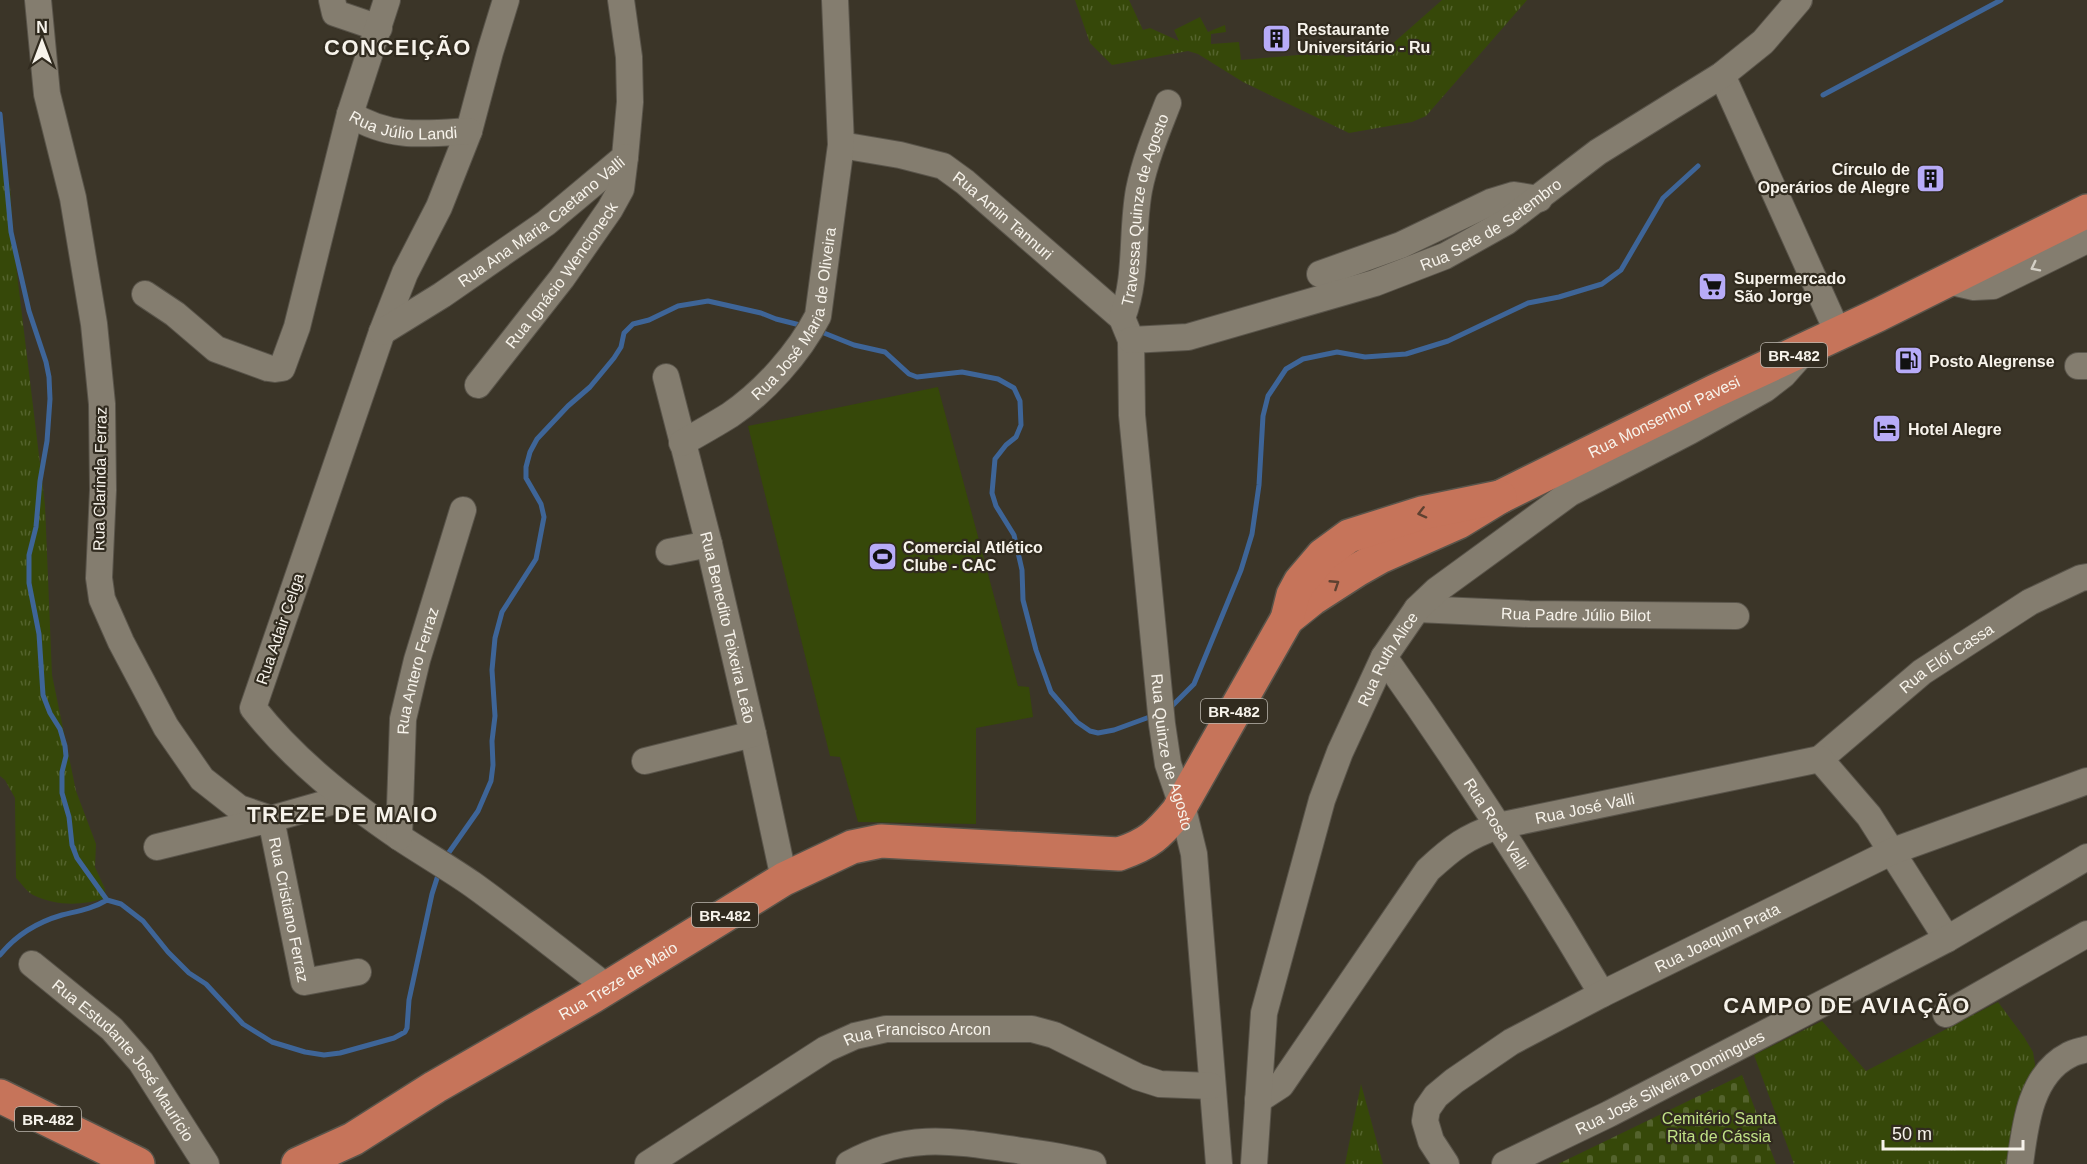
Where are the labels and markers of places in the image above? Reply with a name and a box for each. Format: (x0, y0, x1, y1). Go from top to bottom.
place label: Restaurante Universitário - Ru (1297, 21, 1430, 56)
building icon: Restaurante Universitário - Ru (1260, 22, 1292, 54)
place label: Círculo de Operários de Alegre (1758, 161, 1910, 196)
building icon: Círculo de Operários de Alegre (1915, 162, 1947, 194)
place label: Supermercado São Jorge (1734, 270, 1846, 305)
supermarket icon: Supermercado São Jorge (1697, 271, 1729, 303)
fuel station icon: Posto Alegrense (1892, 345, 1924, 377)
place label: Posto Alegrense (1929, 353, 2055, 370)
hotel icon: Hotel Alegre (1871, 413, 1903, 445)
place label: Hotel Alegre (1908, 421, 2002, 438)
place label: Comercial Atlético Clube - CAC (903, 539, 1043, 574)
sports icon: Comercial Atlético Clube - CAC (866, 540, 898, 572)

